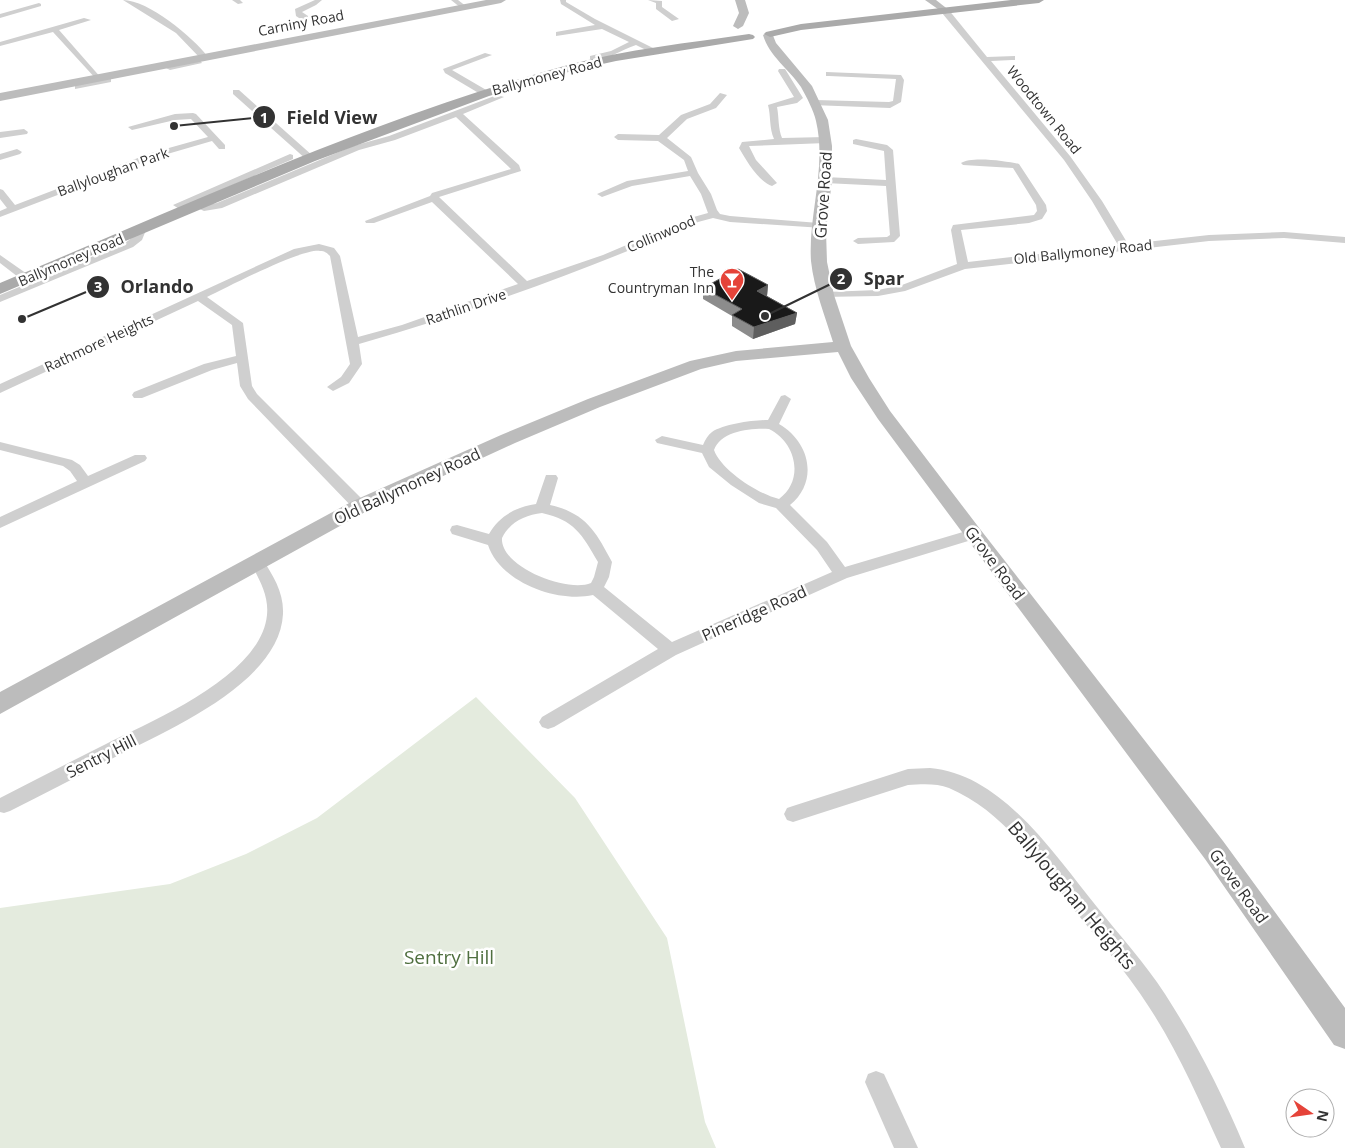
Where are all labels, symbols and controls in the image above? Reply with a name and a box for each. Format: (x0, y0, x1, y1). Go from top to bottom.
street label: Carniny Road (256, 5, 345, 40)
street label: Ballymoney Road (490, 52, 604, 99)
street label: Woodtown Road (1003, 62, 1086, 158)
callout: Field View (252, 101, 388, 134)
text: Field View (287, 105, 378, 129)
text: 1 (260, 107, 268, 127)
street label: Ballyloughan Park (55, 142, 172, 200)
street label: Grove Road (809, 151, 837, 239)
street label: Collinwood (624, 211, 698, 256)
street label: Ballymoney Road (15, 229, 126, 290)
street label: Old Ballymoney Road (1013, 235, 1153, 268)
place label: The Countryman Inn (608, 262, 714, 297)
callout: Spar (829, 263, 914, 296)
text: Spar (864, 266, 904, 290)
bar icon: The Countryman Inn (719, 267, 745, 301)
text: 2 (837, 268, 846, 288)
callout: Orlando (85, 271, 203, 304)
text: Orlando (120, 274, 194, 298)
text: 3 (94, 276, 102, 296)
street label: Rathlin Drive (423, 284, 509, 329)
street label: Rathmore Heights (41, 309, 157, 376)
street label: Old Ballymoney Road (330, 442, 484, 530)
street label: Grove Road (960, 522, 1030, 604)
street label: Pineridge Road (698, 580, 810, 646)
street label: Sentry Hill (62, 729, 140, 783)
street label: Ballyloughan Heights (1002, 815, 1142, 975)
street label: Grove Road (1205, 844, 1273, 928)
park label: Sentry Hill (404, 944, 494, 970)
north arrow (1285, 1088, 1335, 1138)
text: N (1313, 1108, 1334, 1124)

